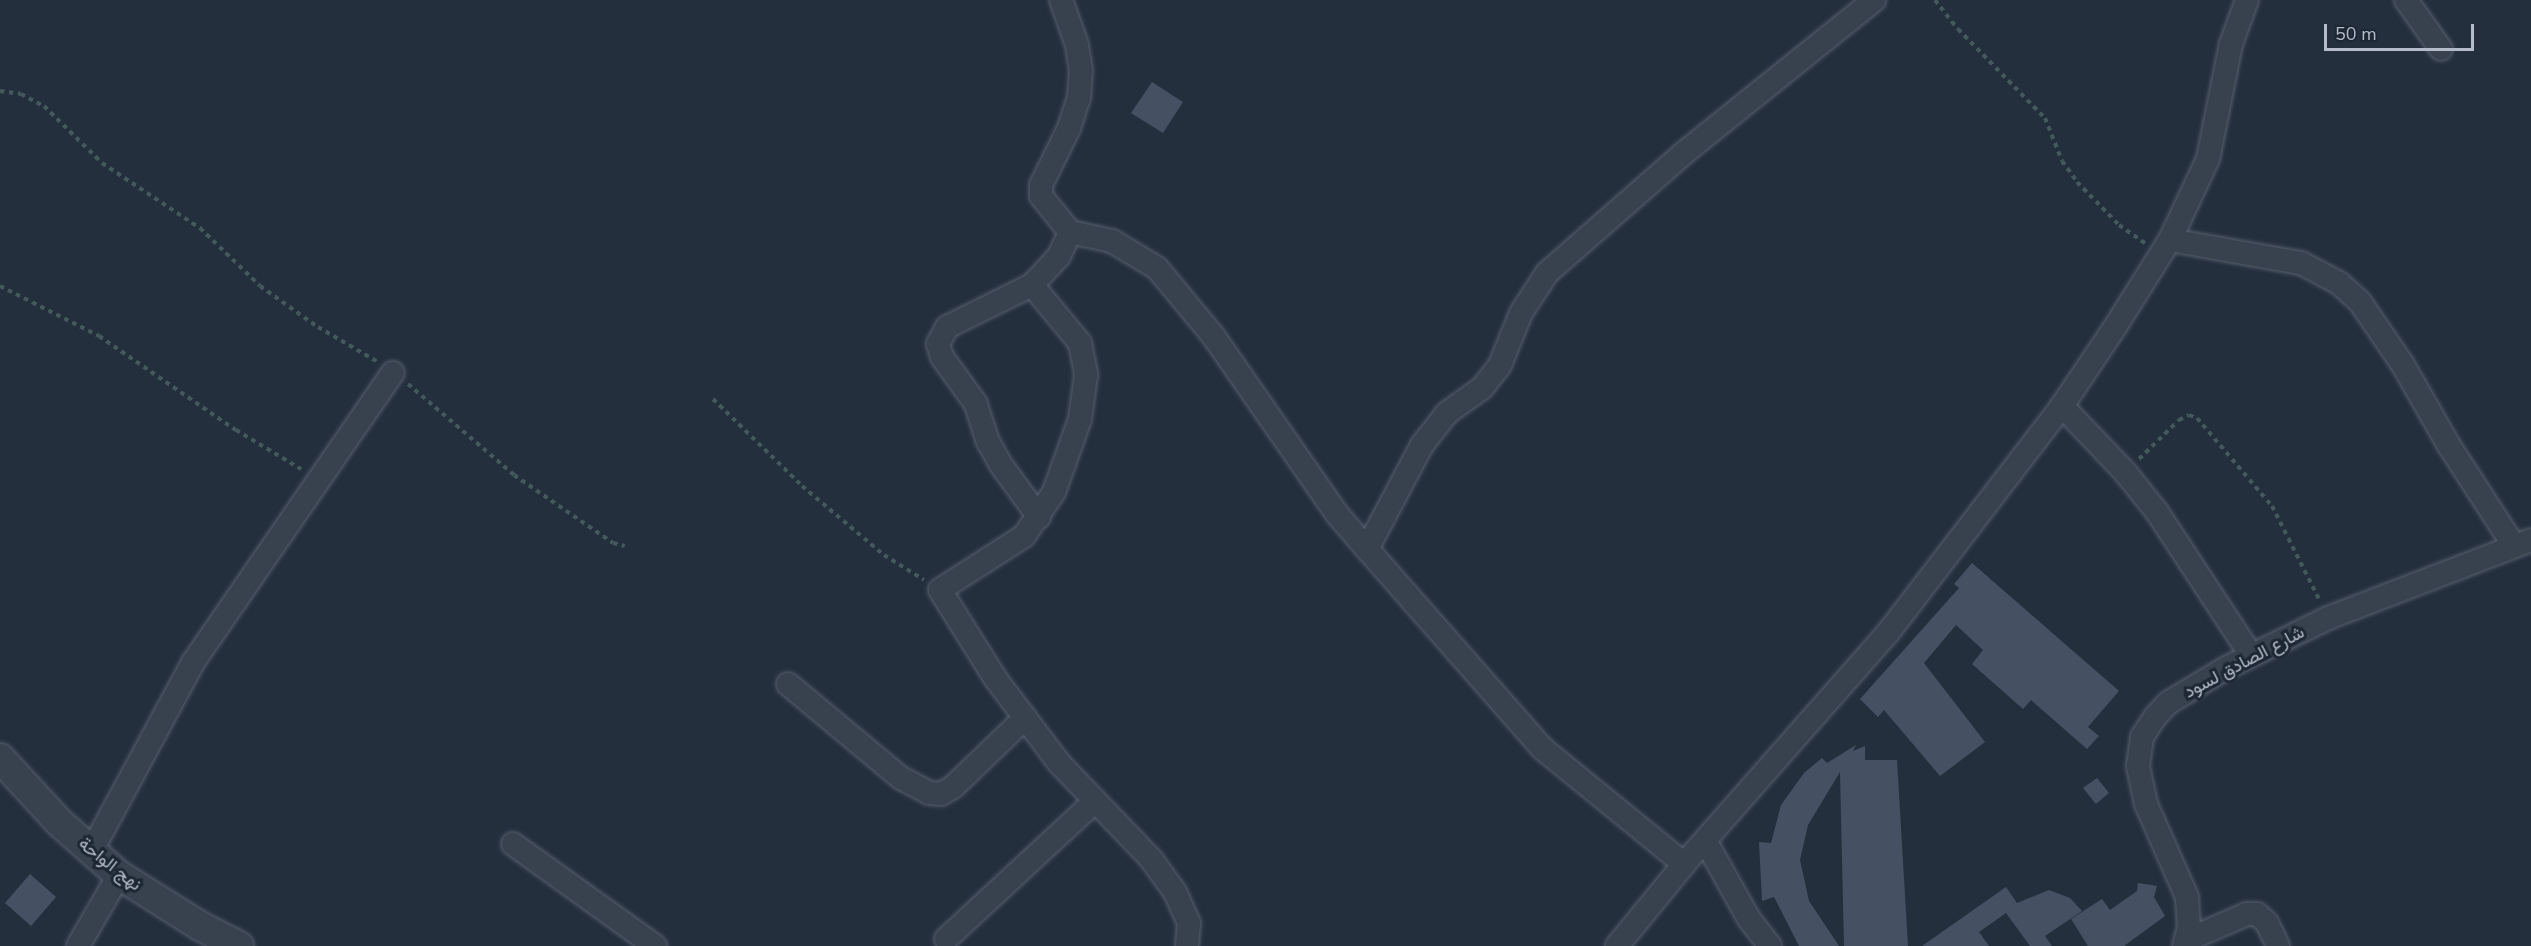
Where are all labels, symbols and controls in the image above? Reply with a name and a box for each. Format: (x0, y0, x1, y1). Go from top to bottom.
scale bar (2327, 12, 2477, 50)
text: 50 m (2335, 22, 2377, 46)
street label: شارع الصادق لسود (2180, 621, 2308, 703)
street label: نهج الواحة (74, 833, 146, 895)

